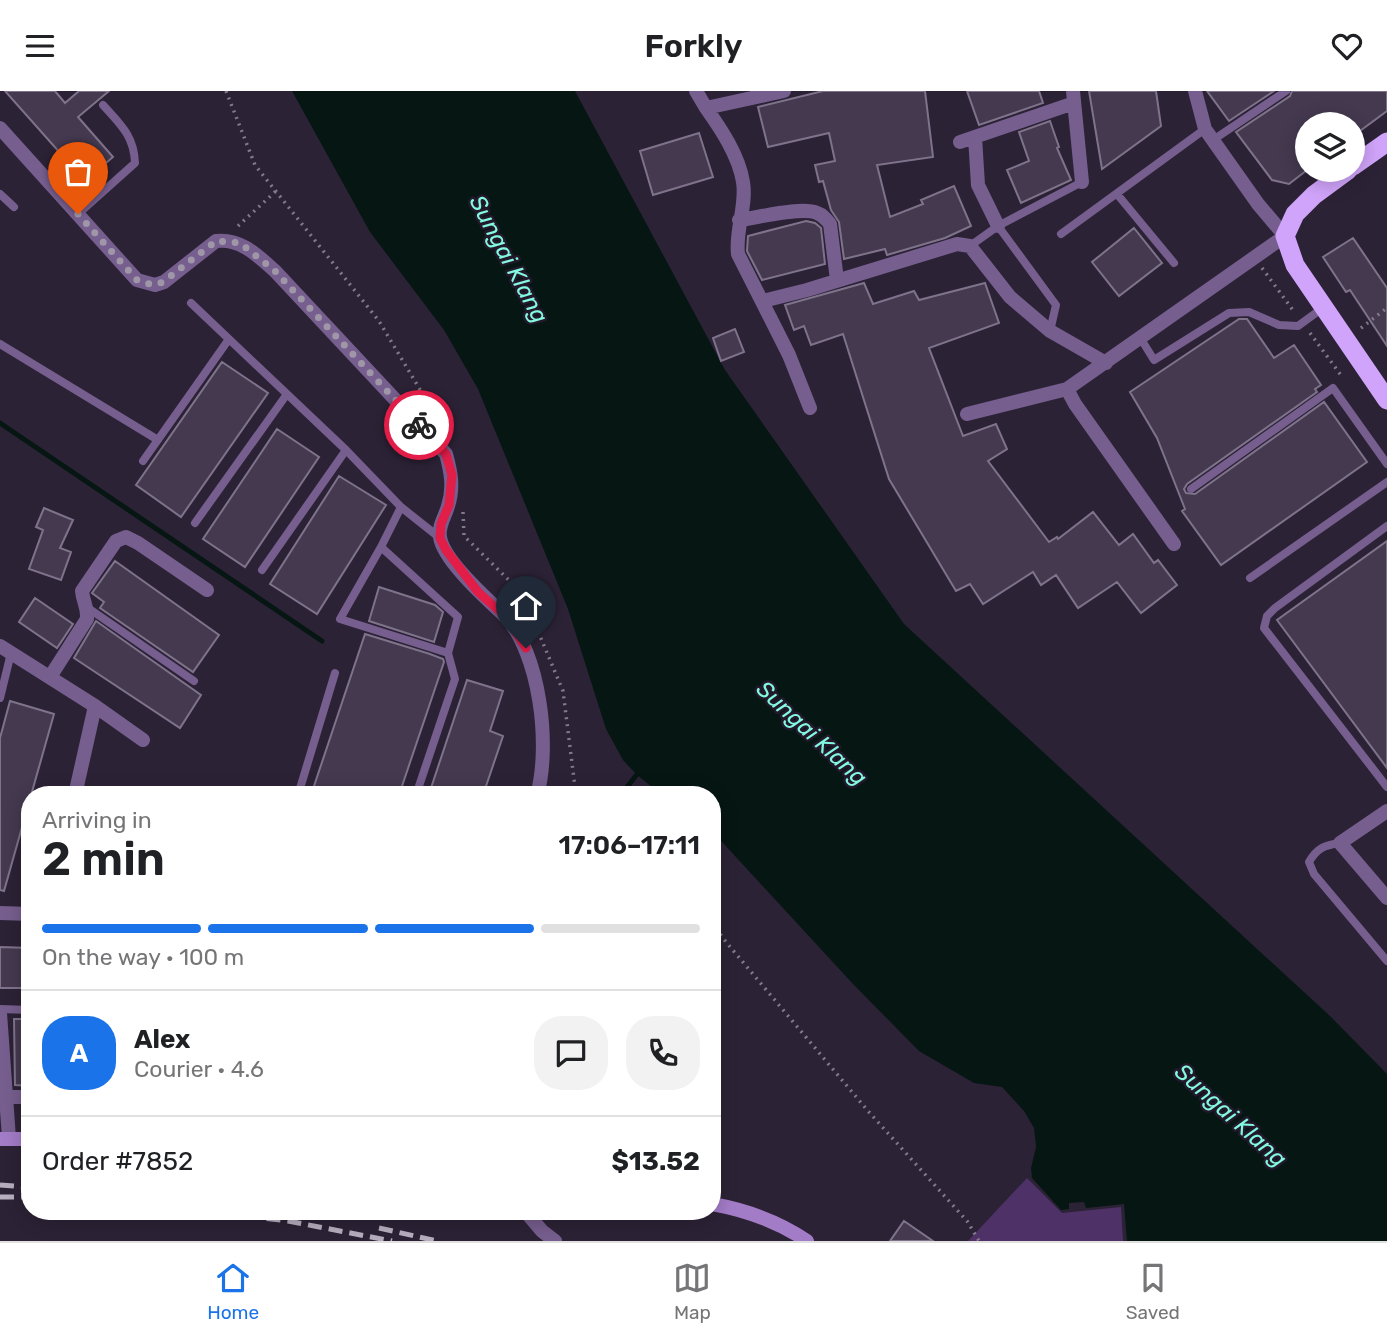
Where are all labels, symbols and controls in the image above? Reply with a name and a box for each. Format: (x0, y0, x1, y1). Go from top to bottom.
icon: menu (21, 27, 59, 65)
text: Forkly (645, 27, 743, 65)
icon: heart (1328, 27, 1366, 65)
map controls (1295, 112, 1365, 182)
button: layers (1295, 112, 1365, 182)
pin (48, 142, 108, 214)
icon: bag (59, 153, 97, 191)
water label: Sungai Klang (464, 190, 554, 328)
courier (384, 390, 454, 460)
icon: bike (400, 406, 438, 444)
pin (496, 576, 556, 648)
icon: home (507, 587, 545, 625)
water label: Sungai Klang (751, 675, 873, 791)
text: Arriving in (42, 806, 152, 834)
text: 17:06–17:11 (558, 830, 700, 861)
text: 2 min (42, 832, 165, 887)
text: On the way · 100 m (42, 943, 244, 971)
button: chat (534, 1016, 608, 1090)
button: phone (626, 1016, 700, 1090)
text: Alex (134, 1024, 190, 1055)
text: A (70, 1038, 88, 1069)
text: Courier · 4.6 (134, 1055, 264, 1083)
water label: Sungai Klang (1169, 1057, 1293, 1173)
text: Order #7852 (42, 1146, 193, 1177)
text: $13.52 (611, 1146, 700, 1177)
tab: Home (207, 1259, 259, 1324)
tab: Map (673, 1259, 711, 1324)
tab: Saved (1126, 1259, 1180, 1324)

